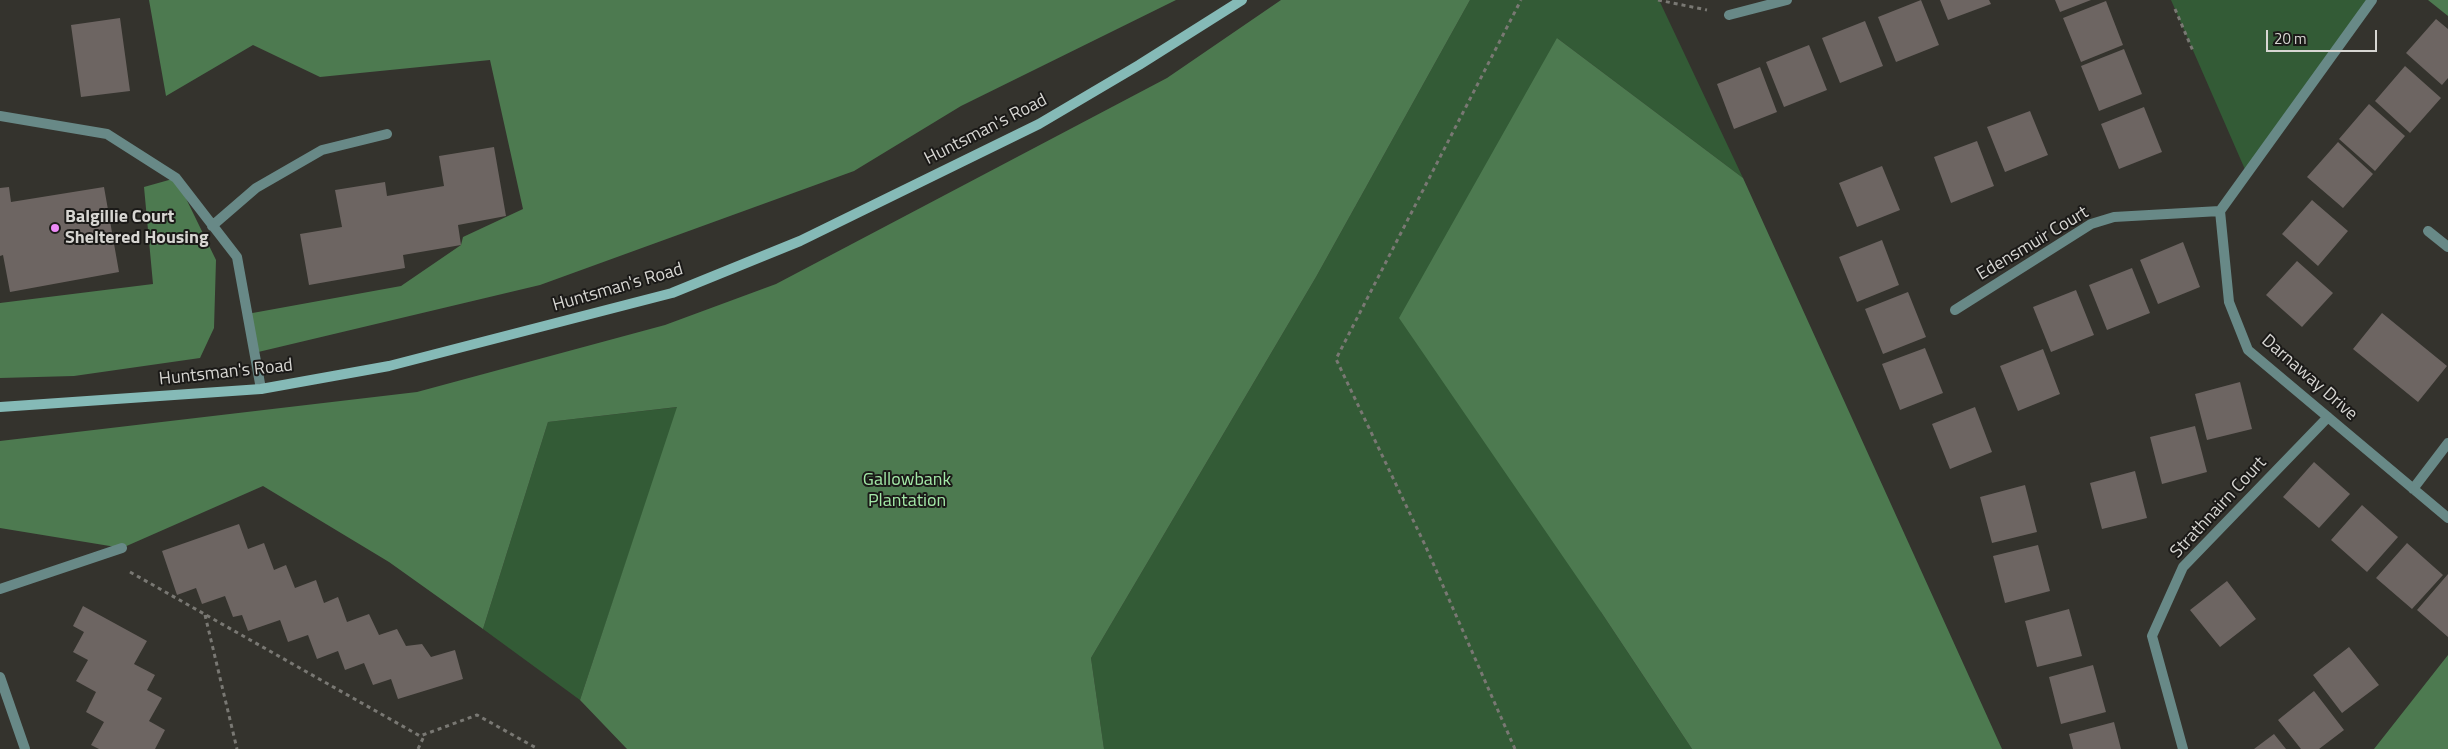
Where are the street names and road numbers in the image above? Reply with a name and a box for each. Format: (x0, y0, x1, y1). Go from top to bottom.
street label: Huntsman's Road (921, 90, 1051, 170)
street label: Edensmuir Court (1973, 202, 2093, 286)
street label: Huntsman's Road (550, 259, 686, 317)
street label: Darnaway Drive (2257, 330, 2361, 426)
street label: Huntsman's Road (158, 355, 294, 391)
street label: Strathnairn Court (2166, 453, 2272, 563)

